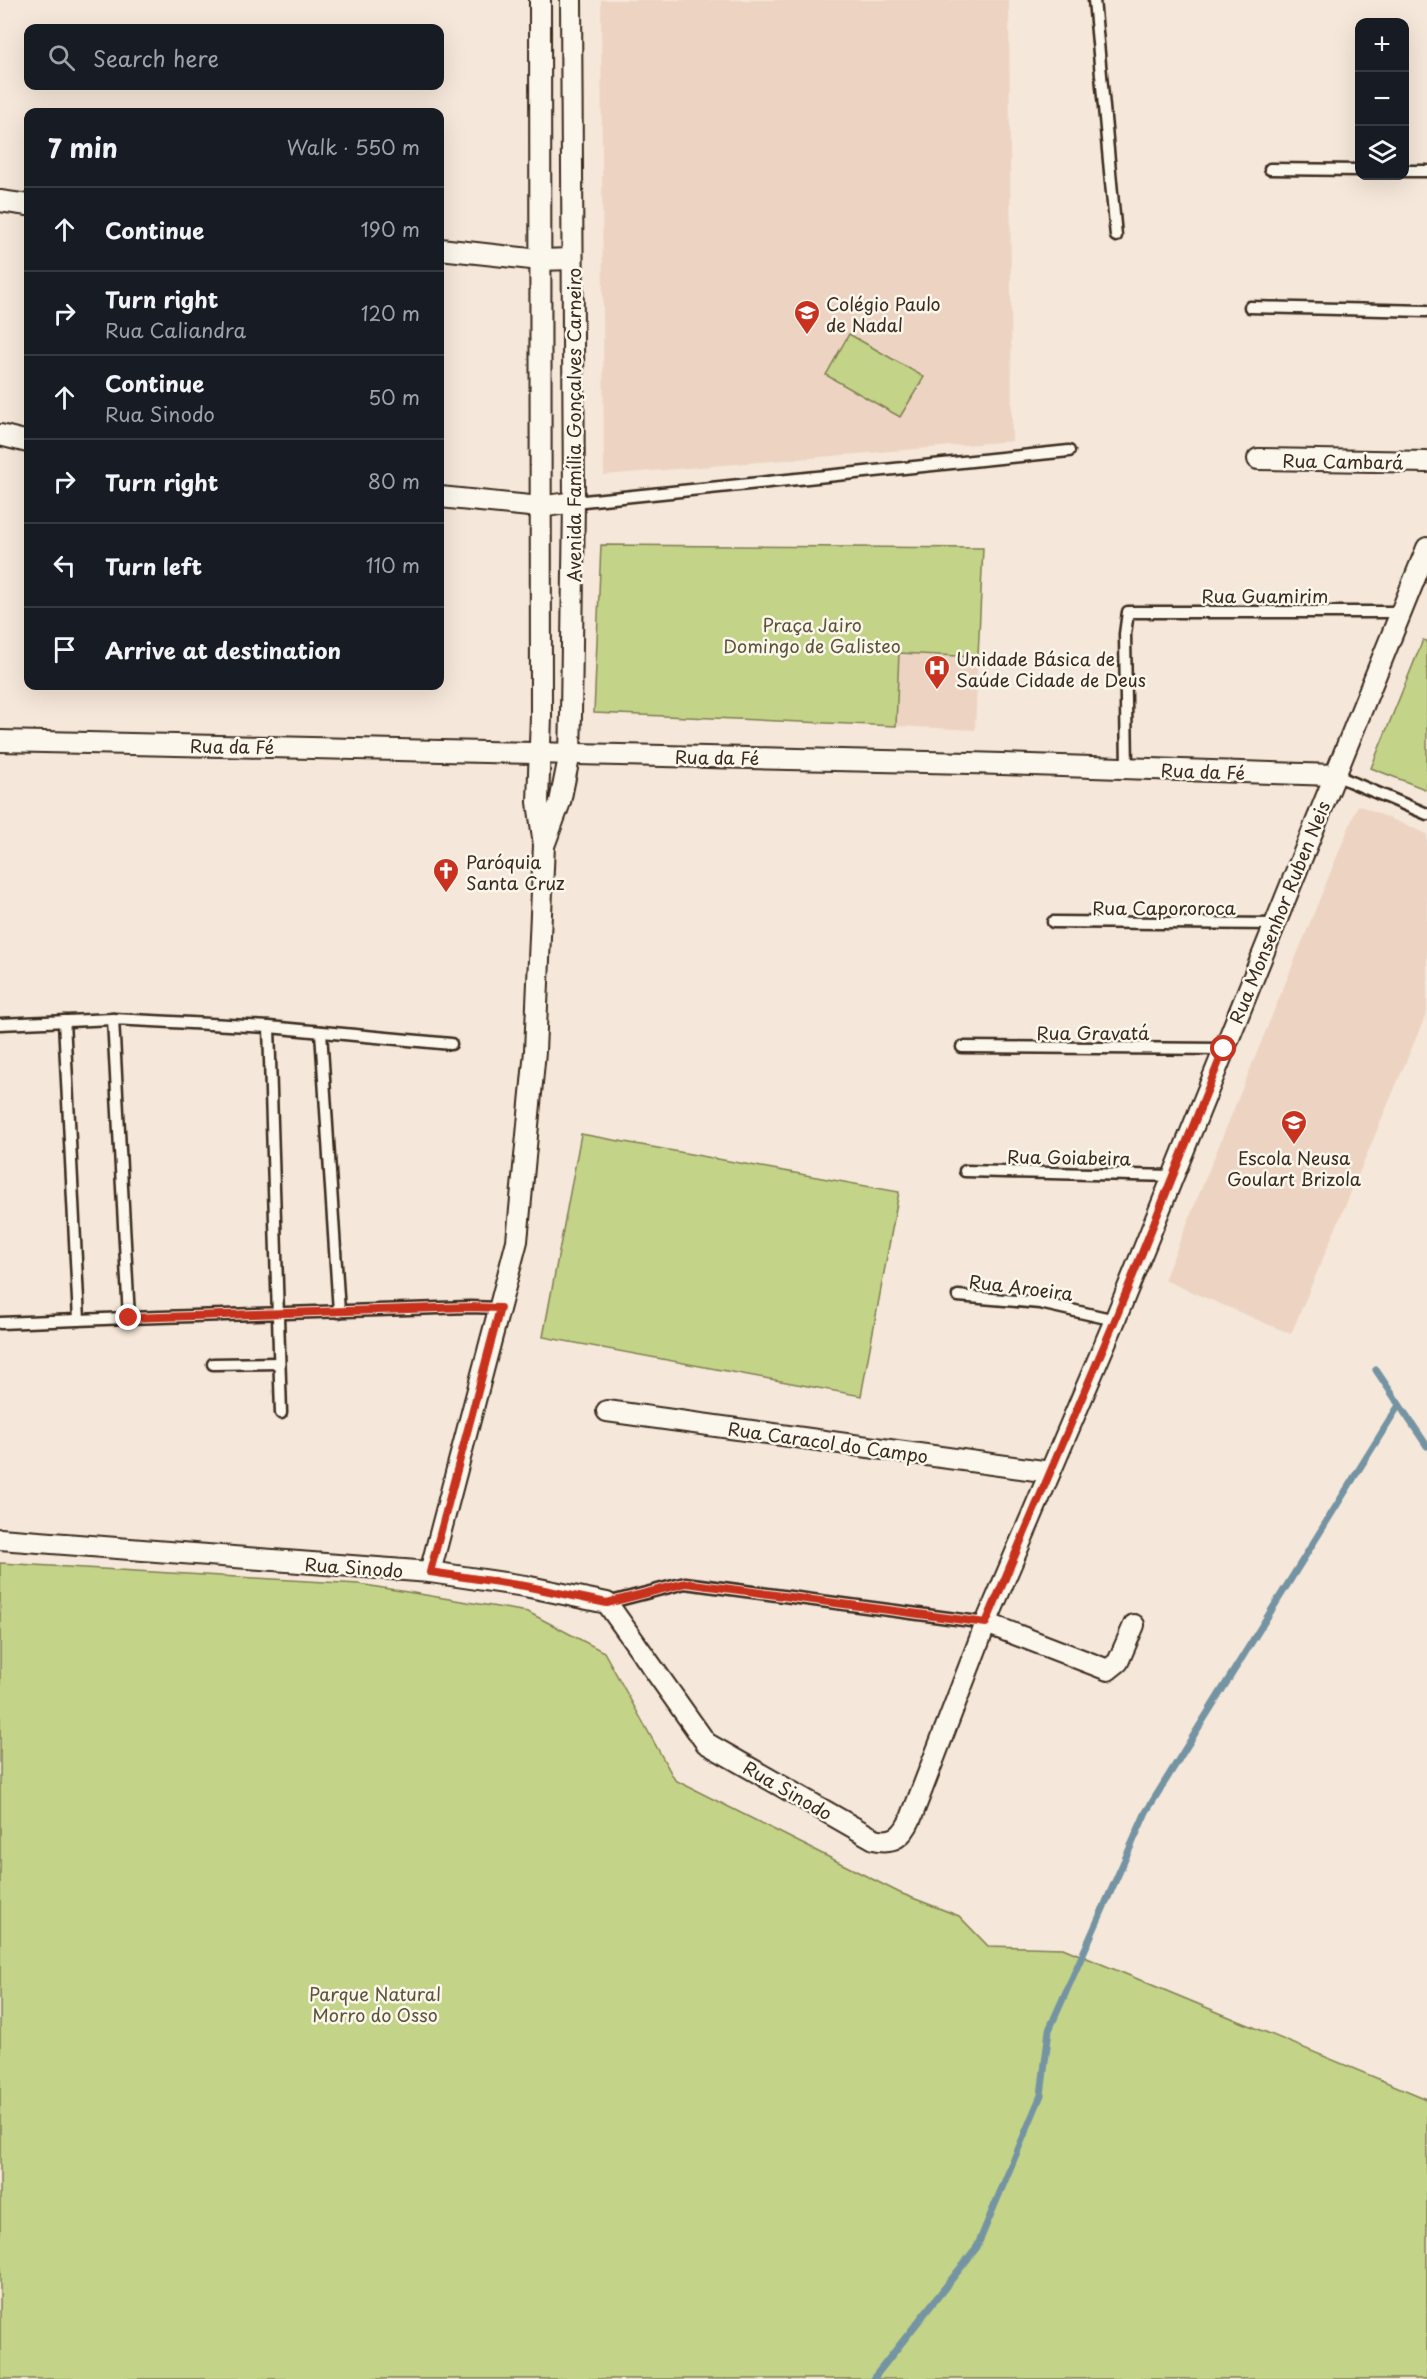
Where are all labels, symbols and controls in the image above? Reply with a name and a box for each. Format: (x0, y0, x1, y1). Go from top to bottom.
map controls (1355, 18, 1409, 180)
button: + (1355, 18, 1409, 72)
search box (24, 24, 444, 90)
icon: search (45, 41, 78, 74)
text: Search here (93, 41, 219, 74)
button: − (1355, 72, 1409, 126)
button: layers (1355, 126, 1409, 180)
text: 7 min (48, 128, 118, 167)
text: Walk · 550 m (287, 132, 420, 162)
icon: ahead (48, 213, 81, 246)
text: Continue (105, 213, 204, 246)
text: 190 m (361, 214, 420, 244)
street label: Avenida Família Gonçalves Carneiro (560, 268, 587, 582)
text: Turn right (105, 282, 218, 315)
place label: Colégio Paulo de Nadal (826, 290, 941, 338)
icon: right (48, 297, 81, 330)
text: 120 m (361, 298, 420, 328)
school or university icon: Colégio Paulo de Nadal (792, 298, 822, 336)
text: Rua Caliandra (105, 315, 246, 345)
text: Continue (105, 366, 204, 399)
icon: ahead (48, 381, 81, 414)
text: 50 m (368, 382, 420, 412)
text: Rua Sinodo (105, 399, 215, 429)
street label: Rua Cambará (1282, 446, 1404, 476)
icon: right (48, 465, 81, 498)
text: Turn right (105, 465, 218, 498)
text: 80 m (368, 466, 420, 496)
icon: left (48, 549, 81, 582)
text: Turn left (105, 549, 202, 582)
text: 110 m (366, 550, 420, 580)
street label: Rua Guamirim (1202, 582, 1328, 609)
park label: Praça Jairo Domingo de Galisteo (723, 611, 901, 659)
icon: arrive (48, 633, 81, 666)
text: Arrive at destination (105, 633, 341, 666)
place label: Unidade Básica de Saúde Cidade de Deus (956, 645, 1146, 693)
hospital icon: Unidade Básica de Saúde Cidade de Deus (922, 653, 952, 691)
street label: Rua da Fé (190, 732, 274, 760)
street label: Rua da Fé (675, 743, 759, 771)
street label: Rua da Fé (1160, 756, 1246, 786)
street label: Rua Monsenhor Ruben Neis (1222, 797, 1336, 1027)
place label: Paróquia Santa Cruz (466, 848, 565, 896)
church icon: Paróquia Santa Cruz (431, 856, 461, 894)
street label: Rua Capororoca (1092, 894, 1237, 921)
street label: Rua Gravatá (1037, 1019, 1150, 1046)
route start (1210, 1035, 1236, 1061)
school or university icon: Escola Neusa Goulart Brizola (1279, 1108, 1309, 1146)
street label: Rua Goiabeira (1007, 1142, 1132, 1172)
place label: Escola Neusa Goulart Brizola (1227, 1144, 1362, 1192)
street label: Rua Aroeira (967, 1267, 1075, 1307)
route end (115, 1304, 141, 1330)
street label: Rua Caracol do Campo (726, 1415, 930, 1469)
street label: Rua Sinodo (304, 1550, 404, 1584)
street label: Rua Sinodo (738, 1754, 838, 1826)
park label: Parque Natural Morro do Osso (309, 1980, 441, 2028)

